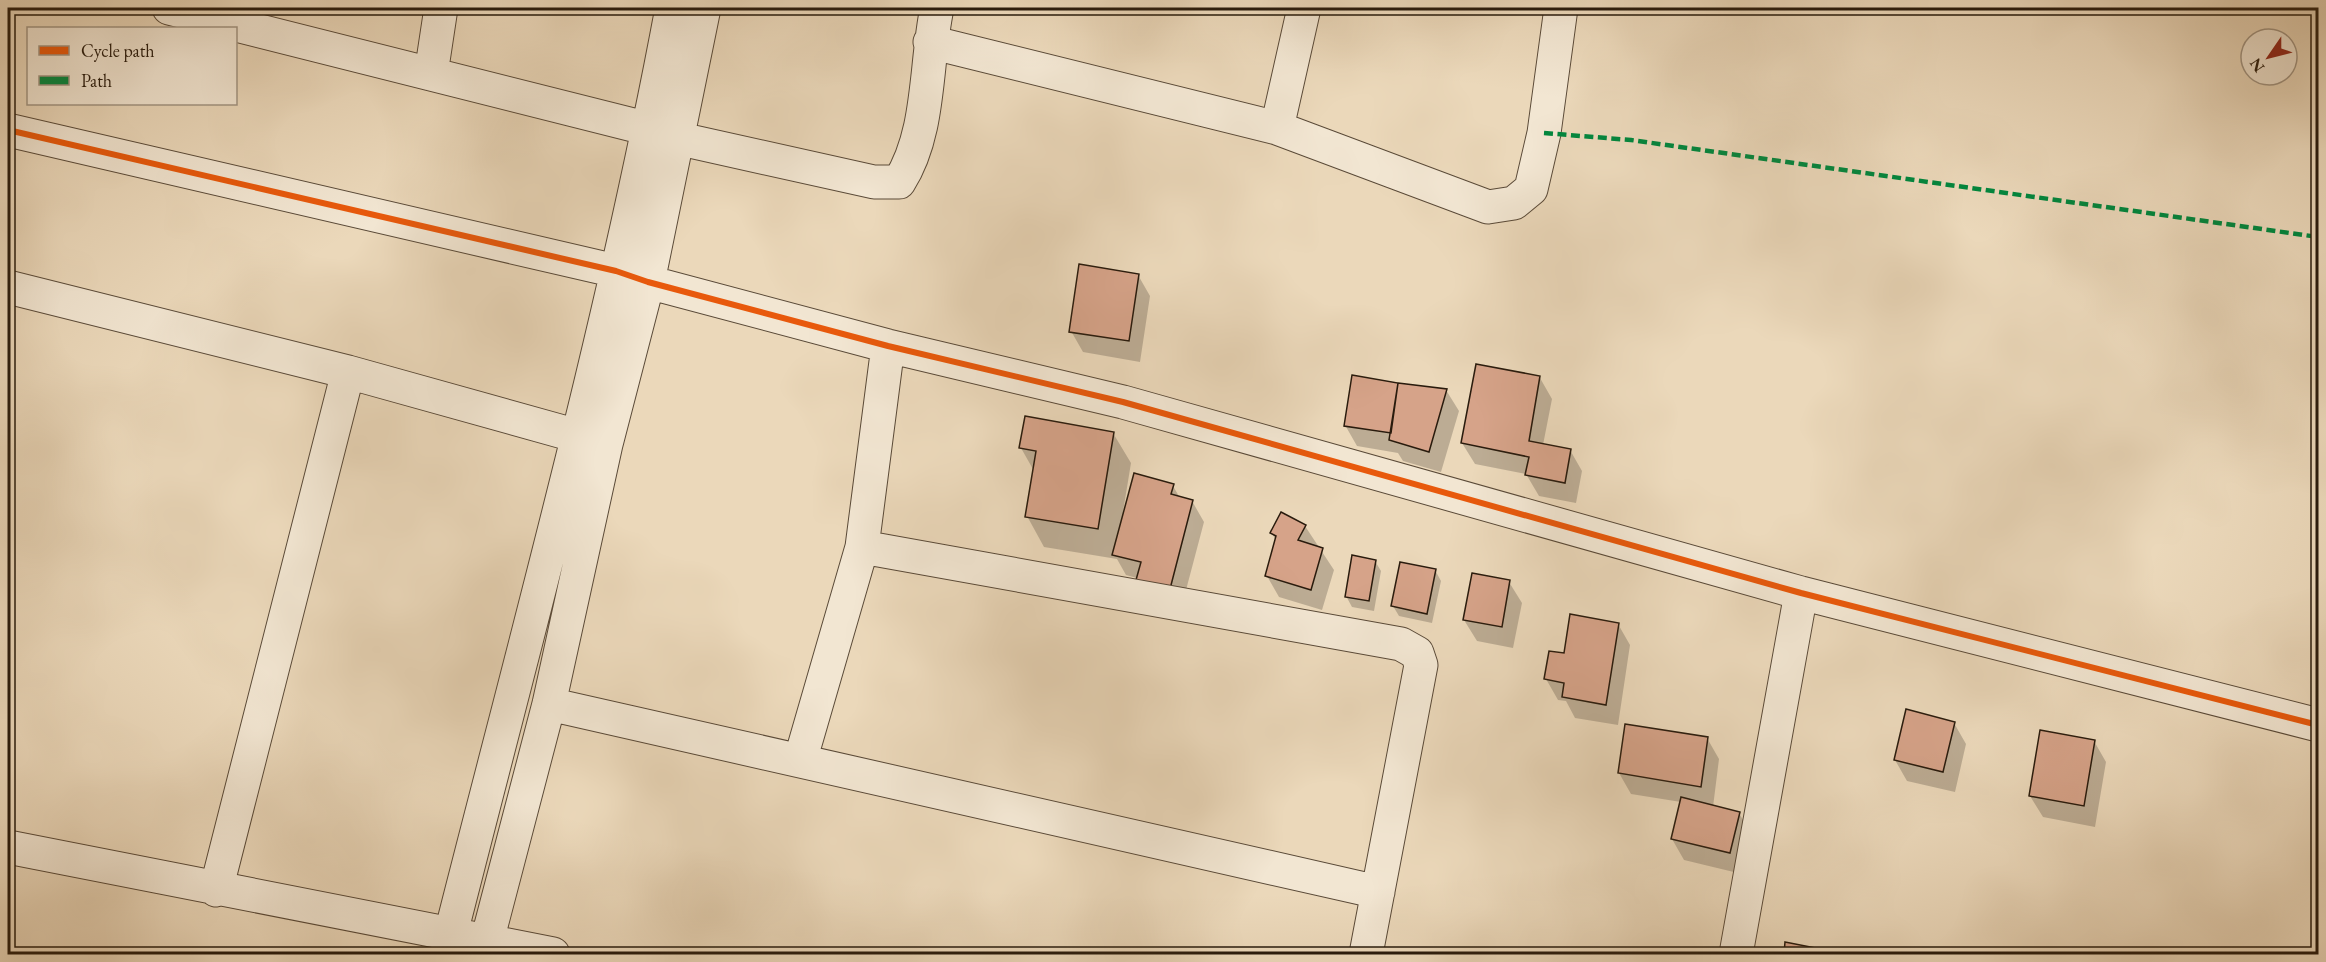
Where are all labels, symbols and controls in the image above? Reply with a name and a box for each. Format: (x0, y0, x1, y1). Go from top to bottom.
legend (27, 27, 237, 105)
north arrow (2239, 27, 2299, 87)
text: Cycle path (81, 39, 155, 62)
text: N (2245, 54, 2269, 77)
text: Path (81, 69, 112, 92)

